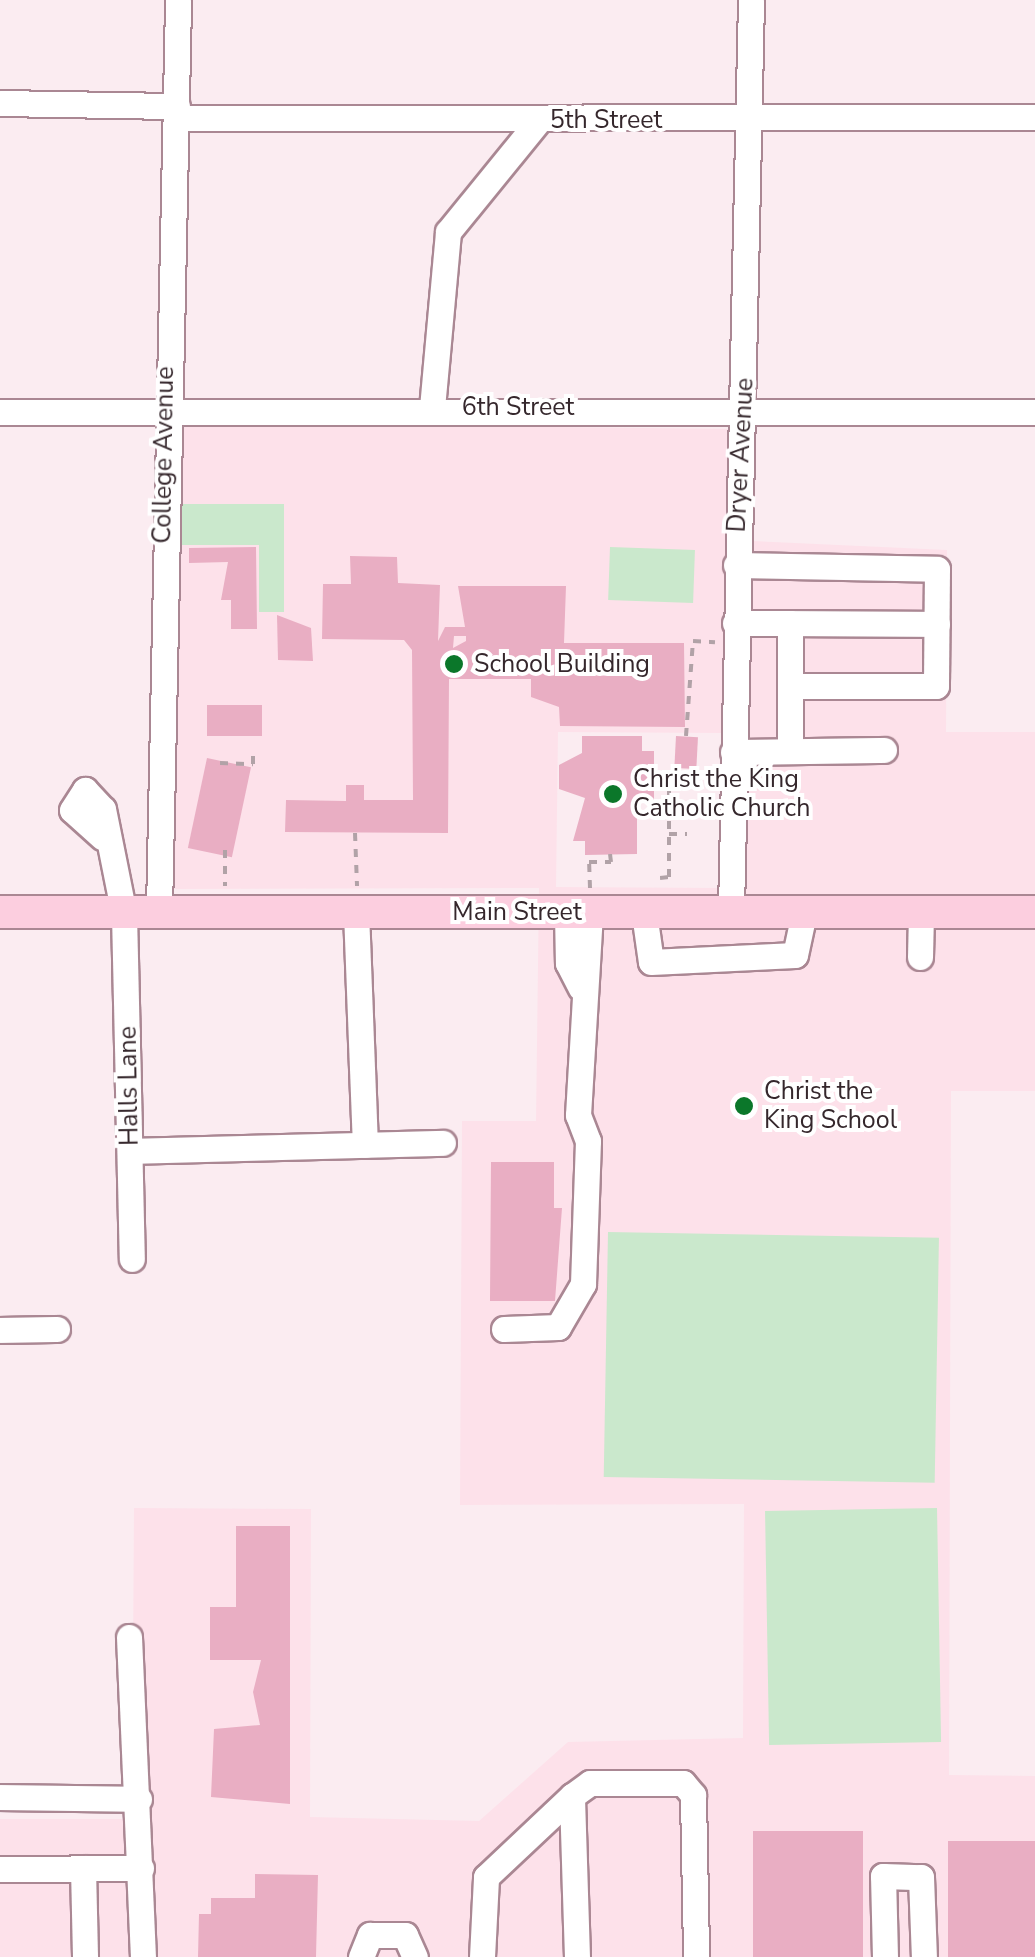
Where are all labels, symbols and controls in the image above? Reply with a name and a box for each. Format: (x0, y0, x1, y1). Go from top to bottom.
street label: 5th Street (550, 105, 662, 135)
street label: College Avenue (147, 366, 181, 544)
street label: Dryer Avenue (722, 377, 760, 533)
street label: 6th Street (462, 392, 574, 422)
place label: School Building (474, 649, 650, 679)
marker: School Building (443, 653, 465, 675)
place label: Christ the King Catholic Church (633, 765, 810, 824)
marker: Christ the King Catholic Church (602, 783, 624, 805)
street label: Main Street (452, 897, 582, 927)
street label: Halls Lane (113, 1026, 145, 1146)
place label: Christ the King School (764, 1077, 897, 1136)
marker: Christ the King School (733, 1095, 755, 1117)

